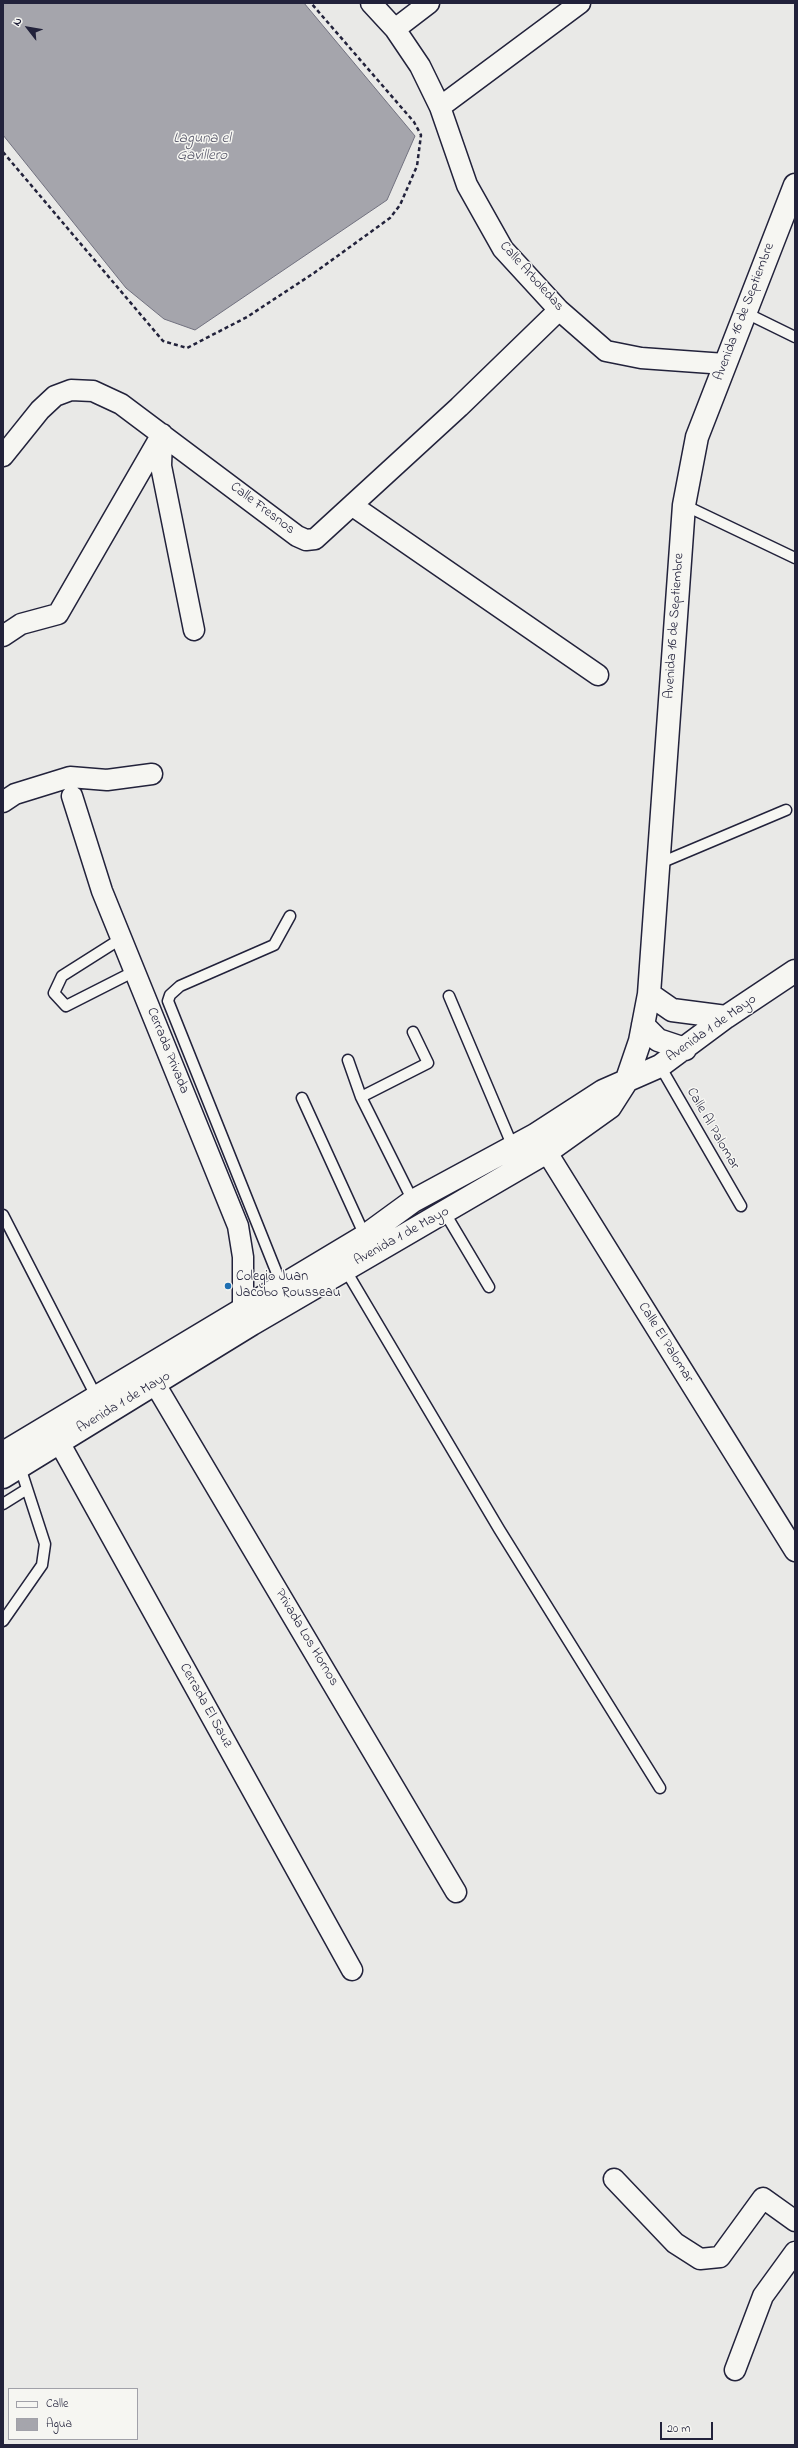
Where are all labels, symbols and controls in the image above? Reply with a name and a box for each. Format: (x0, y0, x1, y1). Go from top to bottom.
north arrow (8, 8, 48, 48)
text: N (9, 15, 26, 29)
water label: Laguna el Gavillero (173, 131, 231, 166)
street label: Calle Arboledas (495, 239, 567, 315)
street label: Avenida 16 de Septiembre (711, 241, 779, 383)
street label: Calle Fresnos (226, 479, 298, 539)
street label: Avenida 16 de Septiembre (662, 553, 688, 699)
street label: Avenida 1 de Mayo (664, 992, 760, 1066)
street label: Cerrada Privada (142, 1005, 192, 1097)
street label: Calle Al Palomar (682, 1085, 742, 1173)
street label: Avenida 1 de Mayo (351, 1204, 453, 1270)
place label: Colegio Juan Jacobo Rousseau (236, 1270, 341, 1302)
marker: Colegio Juan Jacobo Rousseau (223, 1281, 233, 1291)
street label: Calle El Palomar (634, 1300, 696, 1386)
street label: Avenida 1 de Mayo (74, 1368, 174, 1438)
street label: Privada Los Hornos (270, 1586, 342, 1690)
street label: Cerrada El Sauz (175, 1661, 235, 1751)
legend (8, 2388, 138, 2440)
text: Calle (46, 2395, 68, 2413)
scale bar (662, 2414, 715, 2440)
text: Agua (46, 2415, 72, 2433)
text: 20 m (667, 2420, 690, 2438)

